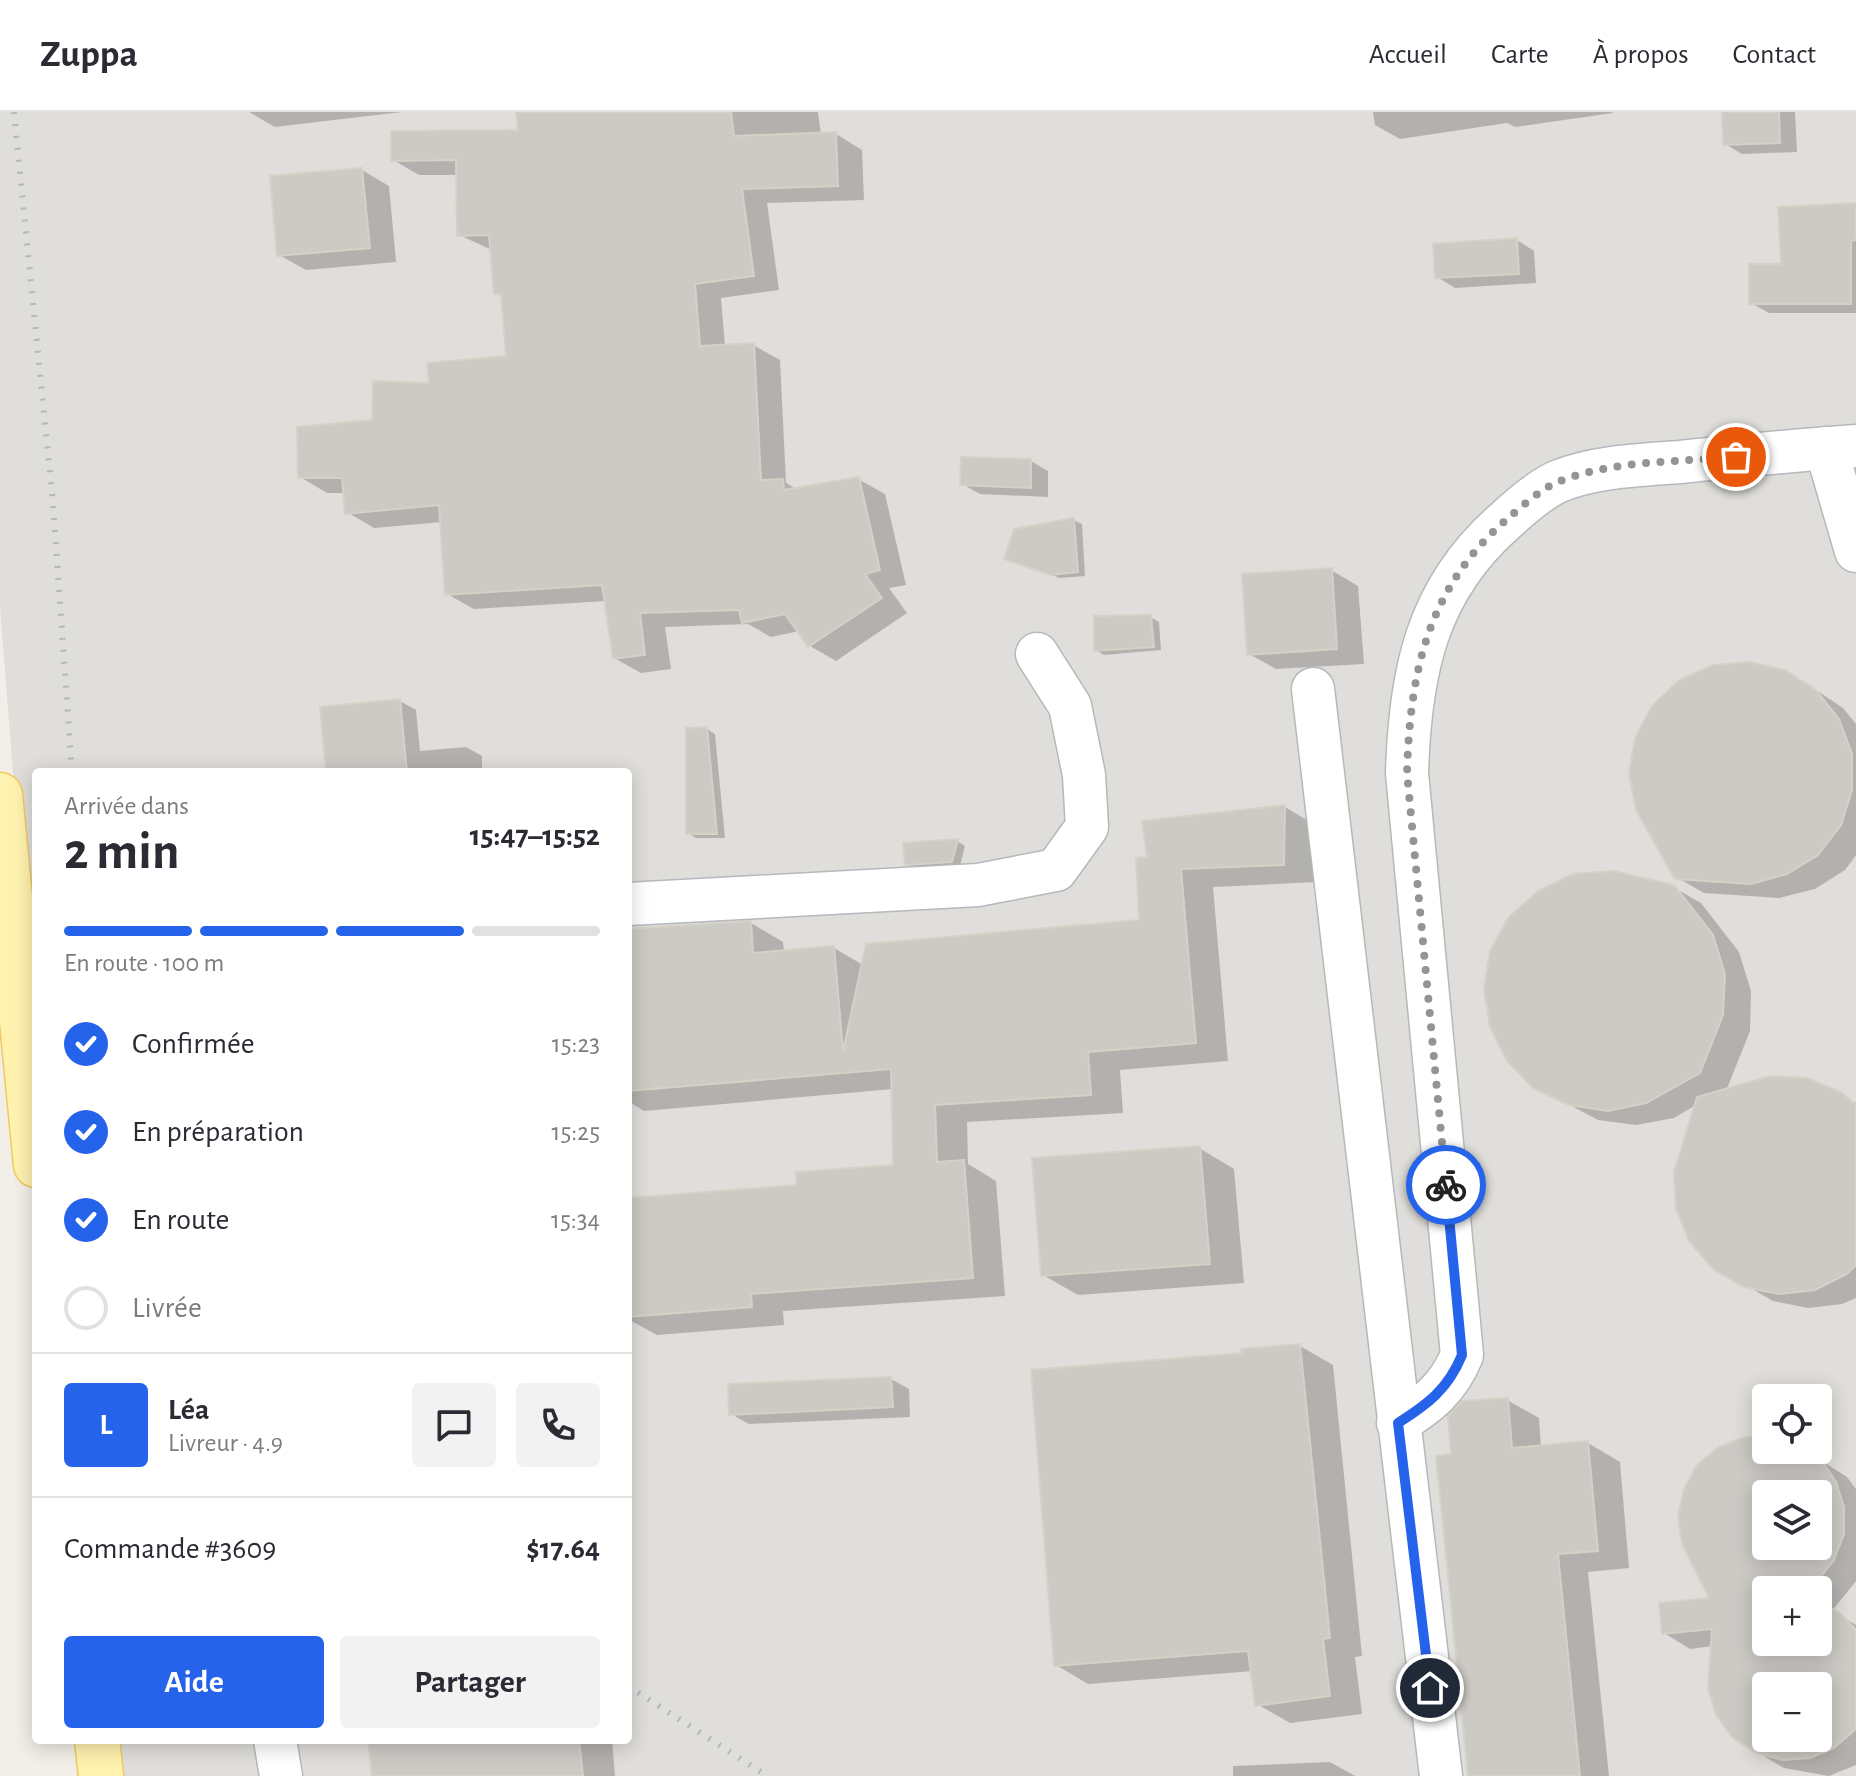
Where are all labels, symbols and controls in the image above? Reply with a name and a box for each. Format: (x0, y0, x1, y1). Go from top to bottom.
text: Zuppa (40, 36, 138, 74)
text: Accueil (1369, 41, 1447, 69)
text: Carte (1491, 41, 1549, 69)
text: À propos (1593, 41, 1689, 69)
text: Contact (1733, 41, 1816, 69)
pin (1702, 423, 1770, 491)
icon: bag (1714, 435, 1758, 479)
text: Arrivée dans (64, 793, 189, 819)
text: 15:47–15:52 (470, 821, 600, 851)
text: 2 min (64, 826, 179, 878)
text: En route · 100 m (64, 950, 224, 976)
icon: check (64, 1022, 108, 1066)
text: Confirmée (132, 1029, 255, 1059)
text: 15:23 (552, 1031, 600, 1057)
icon: check (64, 1110, 108, 1154)
text: En préparation (132, 1117, 304, 1147)
text: 15:25 (552, 1119, 600, 1145)
courier (1406, 1145, 1486, 1225)
icon: bike (1424, 1163, 1468, 1207)
icon: check (64, 1198, 108, 1242)
text: En route (132, 1205, 229, 1235)
text: 15:34 (551, 1207, 600, 1233)
text: Livrée (132, 1293, 202, 1323)
button: chat (412, 1383, 496, 1467)
button: phone (516, 1383, 600, 1467)
map controls (1752, 1384, 1832, 1752)
button: locate (1752, 1384, 1832, 1464)
text: Léa (168, 1395, 209, 1425)
text: L (100, 1410, 113, 1440)
text: Livreur · 4.9 (168, 1430, 283, 1456)
button: layers (1752, 1480, 1832, 1560)
text: Commande #3609 (64, 1534, 276, 1564)
text: $17.64 (526, 1534, 600, 1564)
button: + (1752, 1576, 1832, 1656)
button: Aide (64, 1636, 324, 1728)
button: Partager (340, 1636, 600, 1728)
pin (1396, 1654, 1464, 1722)
icon: home (1408, 1666, 1452, 1710)
button: − (1752, 1672, 1832, 1752)

